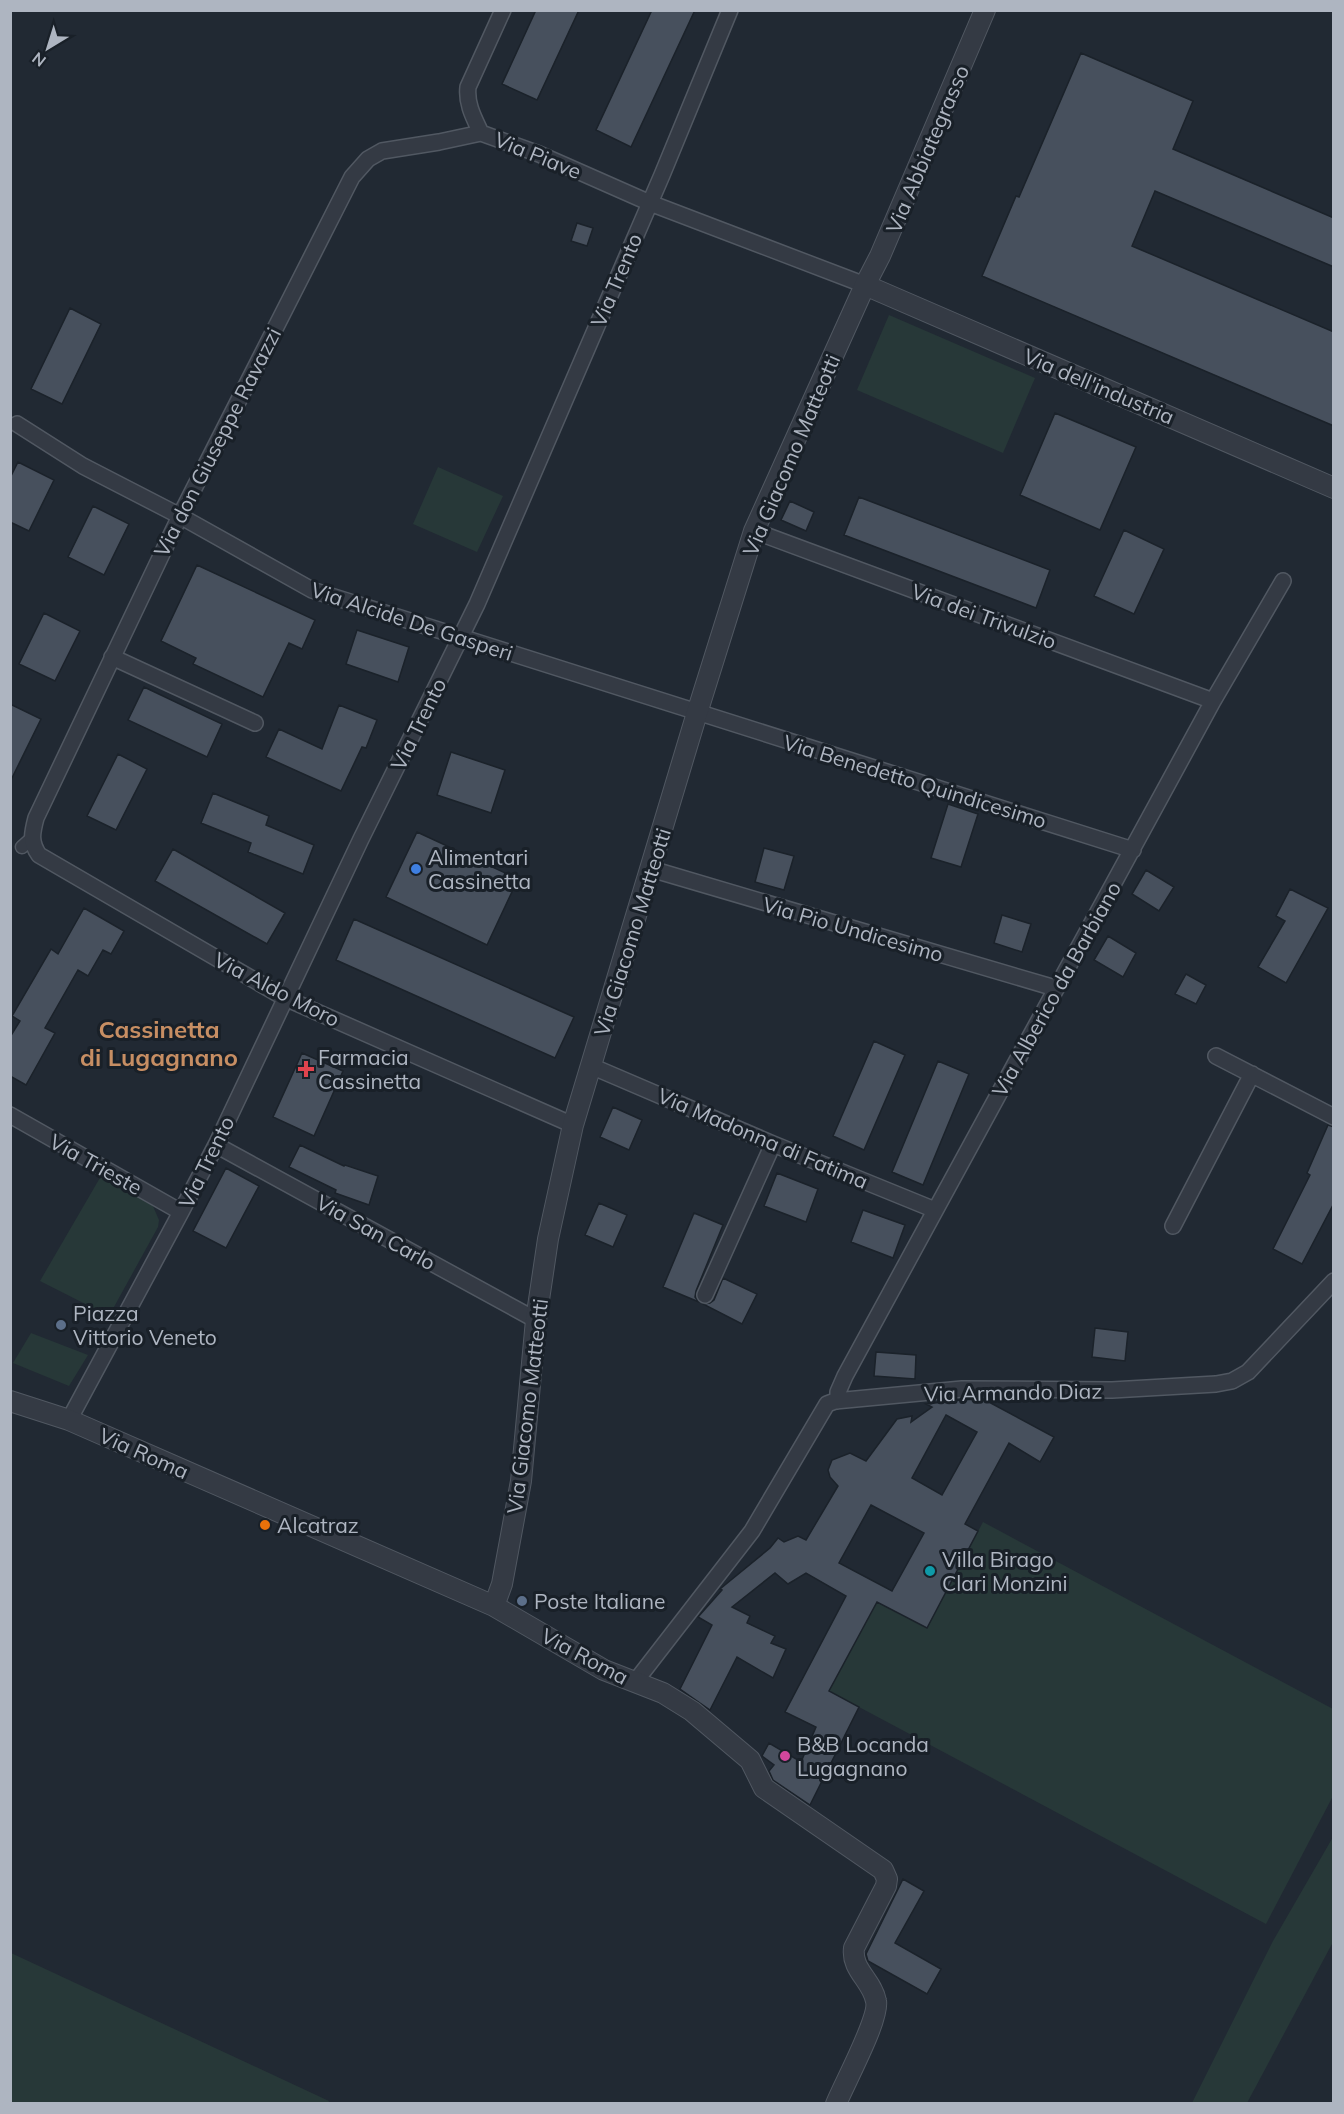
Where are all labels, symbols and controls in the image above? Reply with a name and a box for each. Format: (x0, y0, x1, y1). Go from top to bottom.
north arrow (18, 18, 78, 78)
text: N (28, 48, 50, 71)
street label: Via Abbiategrasso (880, 61, 974, 237)
street label: Via Piave (491, 126, 585, 184)
street label: Via Trento (585, 229, 647, 331)
street label: Via don Giuseppe Ravazzi (148, 323, 286, 561)
street label: Via dell'industria (1020, 343, 1178, 429)
street label: Via Giacomo Matteotti (737, 350, 845, 560)
street label: Via Alcide De Gasperi (308, 576, 516, 666)
street label: Via dei Trivulzio (908, 578, 1060, 654)
street label: Via Trento (385, 674, 451, 774)
street label: Via Benedetto Quindicesimo (780, 729, 1050, 833)
street label: Via Giacomo Matteotti (588, 825, 676, 1039)
place label: Alimentari Cassinetta (428, 844, 531, 894)
marker: Alimentari Cassinetta (409, 862, 423, 876)
street label: Via Alberico da Barbiano (986, 877, 1126, 1101)
street label: Via Pio Undicesimo (760, 891, 946, 967)
street label: Via Aldo Moro (210, 946, 344, 1032)
district label: Cassinetta di Lugagnano (80, 1014, 238, 1072)
place label: Farmacia Cassinetta (318, 1044, 421, 1094)
marker: Farmacia Cassinetta (299, 1062, 313, 1076)
street label: Via Madonna di Fatima (654, 1082, 872, 1194)
street label: Via Trento (173, 1112, 239, 1212)
street label: Via Trieste (45, 1128, 147, 1200)
street label: Via San Carlo (312, 1189, 440, 1275)
street label: Via Giacomo Matteotti (501, 1297, 553, 1515)
place label: Piazza Vittorio Veneto (73, 1300, 217, 1350)
marker: Piazza Vittorio Veneto (54, 1318, 68, 1332)
street label: Via Armando Diaz (924, 1377, 1102, 1407)
street label: Via Roma (95, 1422, 193, 1484)
place label: Alcatraz (277, 1512, 359, 1538)
marker: Alcatraz (258, 1518, 272, 1532)
place label: Villa Birago Clari Monzini (942, 1546, 1068, 1596)
marker: Villa Birago Clari Monzini (923, 1564, 937, 1578)
place label: Poste Italiane (534, 1588, 665, 1614)
marker: Poste Italiane (515, 1594, 529, 1608)
street label: Via Roma (537, 1622, 633, 1690)
place label: B&B Locanda Lugagnano (797, 1731, 929, 1781)
marker: B&B Locanda Lugagnano (778, 1749, 792, 1763)

